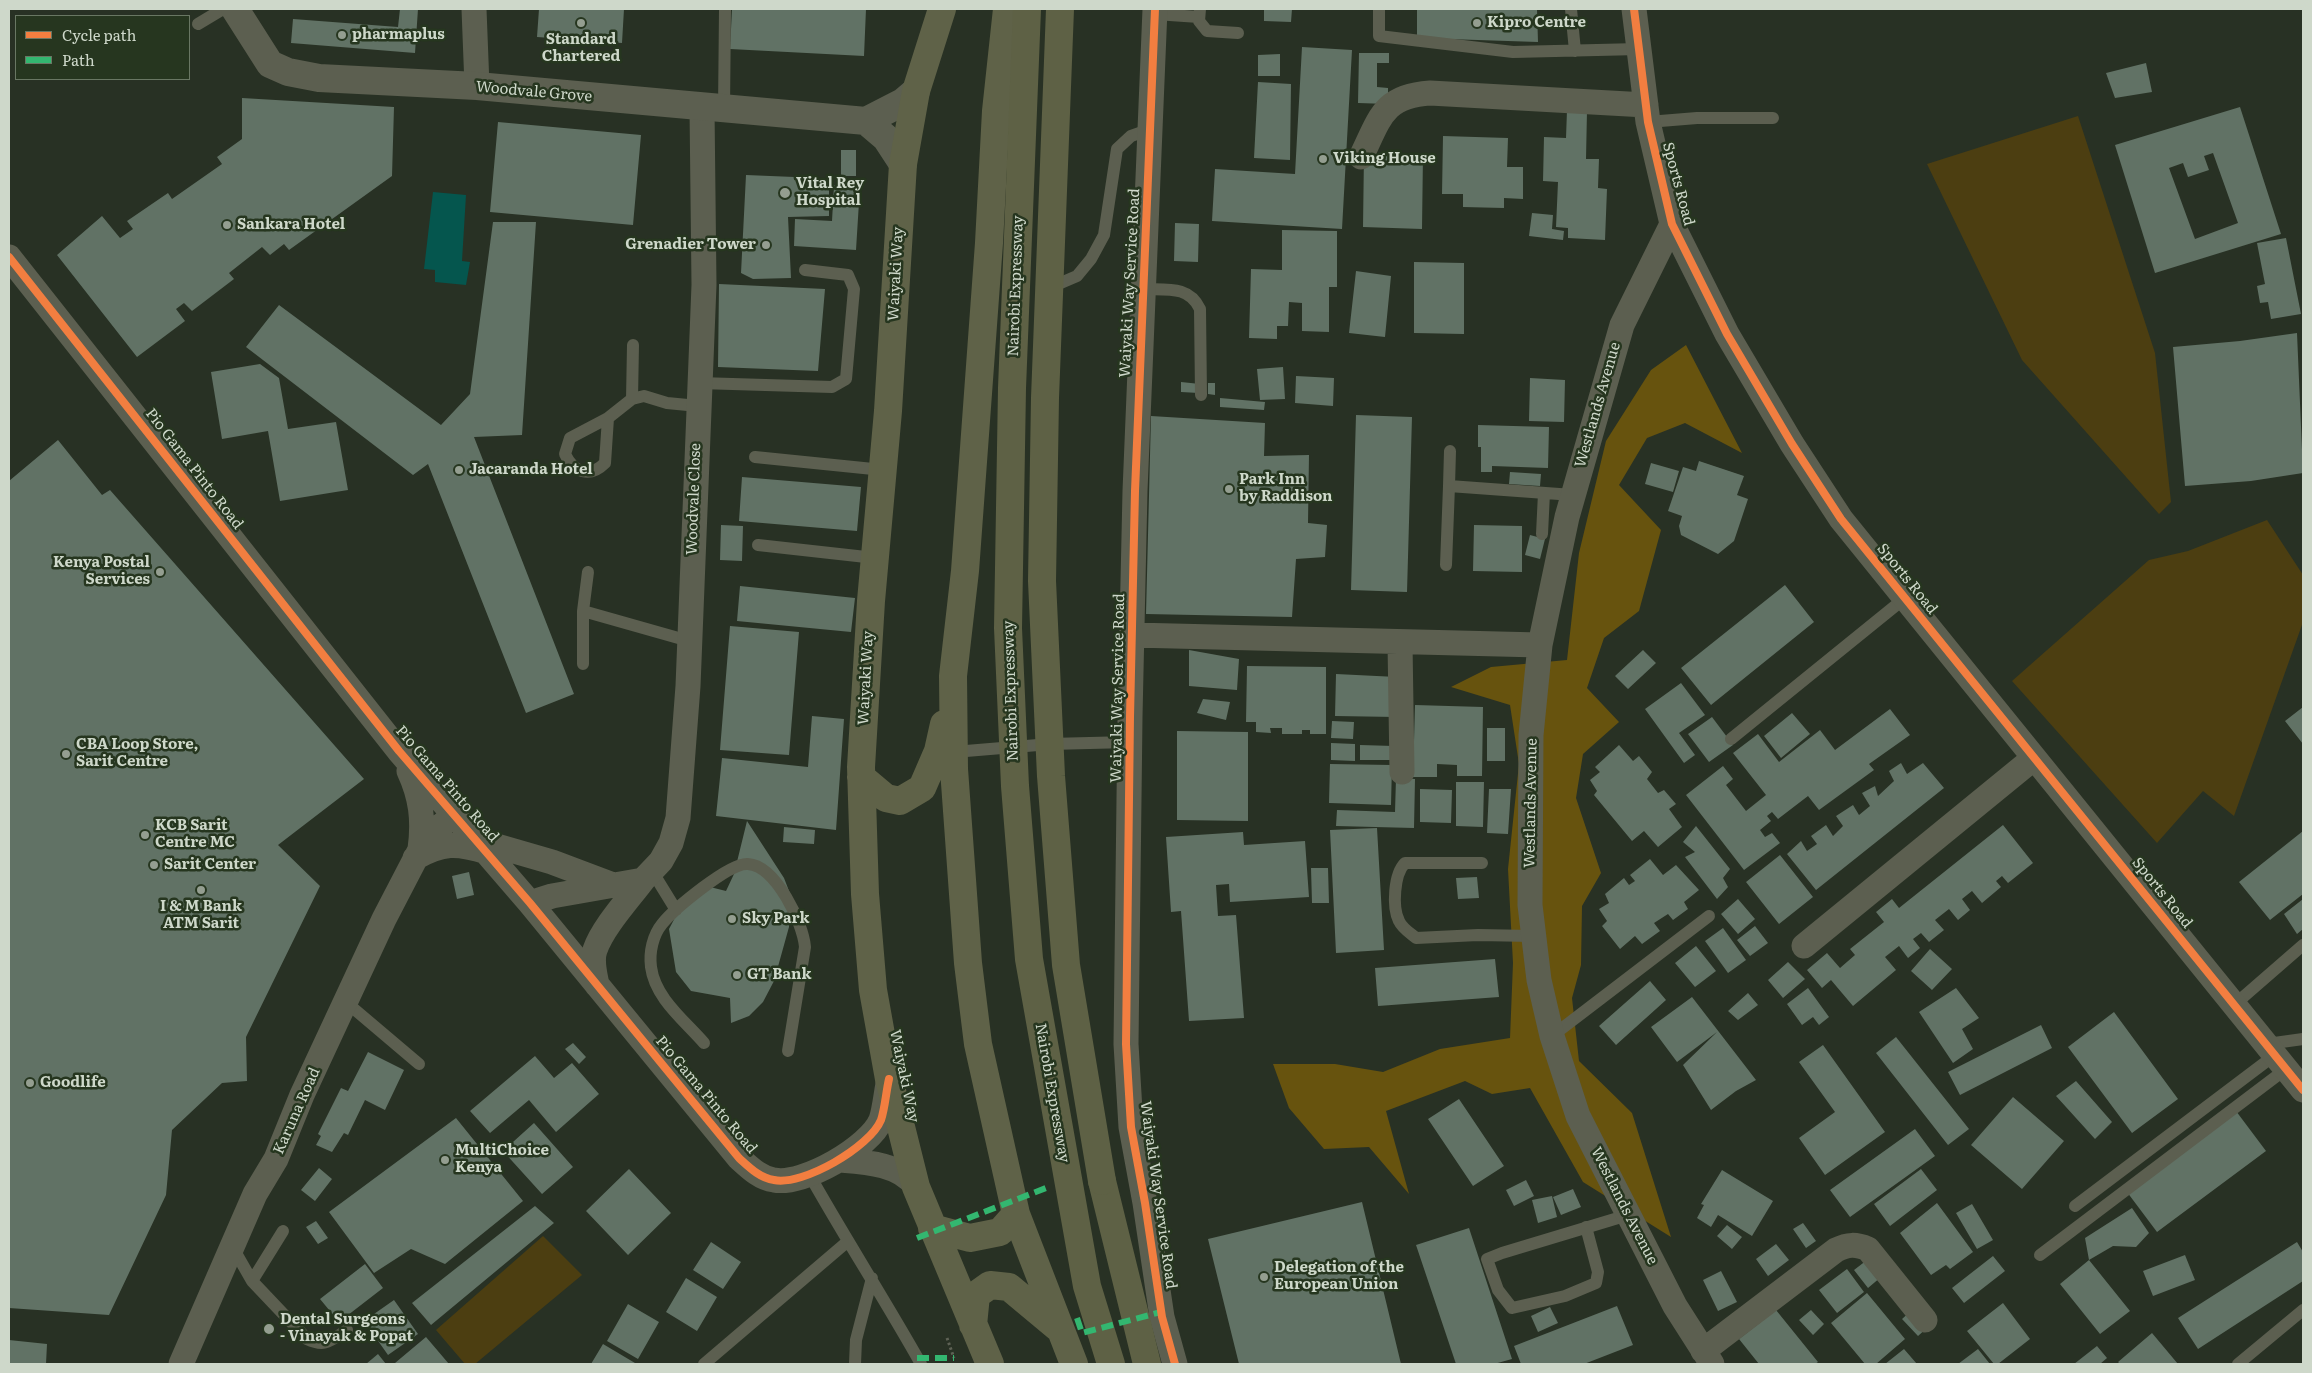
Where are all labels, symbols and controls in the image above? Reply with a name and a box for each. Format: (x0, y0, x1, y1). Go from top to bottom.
place label: Kipro Centre (1487, 14, 1586, 32)
legend (15, 15, 190, 80)
marker: Standard Chartered (575, 17, 587, 29)
marker: Kipro Centre (1471, 17, 1483, 29)
text: Cycle path (62, 23, 136, 46)
place label: pharmaplus (352, 26, 445, 44)
marker: pharmaplus (336, 29, 348, 41)
place label: Standard Chartered (542, 31, 620, 66)
text: Path (62, 48, 95, 71)
street label: Woodvale Grove (475, 78, 593, 106)
street label: Sports Road (1658, 140, 1698, 228)
place label: Viking House (1333, 150, 1436, 168)
marker: Viking House (1317, 153, 1329, 165)
place label: Vital Rey Hospital (796, 175, 864, 210)
marker: Vital Rey Hospital (778, 186, 792, 200)
street label: Waiyaki Way Service Road (1116, 188, 1144, 378)
street label: Nairobi Expressway (1005, 215, 1027, 357)
place label: Sankara Hotel (237, 216, 345, 234)
marker: Sankara Hotel (221, 219, 233, 231)
street label: Waiyaki Way (885, 226, 907, 322)
place label: Grenadier Tower (625, 236, 756, 254)
marker: Grenadier Tower (760, 239, 772, 251)
street label: Westlands Avenue (1571, 340, 1625, 470)
street label: Pio Gama Pinto Road (141, 405, 247, 533)
street label: Woodvale Close (683, 443, 705, 555)
place label: Jacaranda Hotel (469, 461, 593, 479)
marker: Jacaranda Hotel (453, 464, 465, 476)
place label: Park Inn by Raddison (1239, 471, 1333, 506)
marker: Park Inn by Raddison (1223, 483, 1235, 495)
street label: Sports Road (1873, 540, 1941, 618)
place label: Kenya Postal Services (53, 554, 150, 589)
marker: Kenya Postal Services (154, 566, 166, 578)
street label: Waiyaki Way Service Road (1107, 593, 1129, 783)
street label: Nairobi Expressway (1000, 620, 1022, 762)
street label: Waiyaki Way (855, 630, 877, 726)
street label: Pio Gama Pinto Road (392, 722, 502, 846)
place label: CBA Loop Store, Sarit Centre (76, 736, 198, 771)
street label: Westlands Avenue (1521, 738, 1541, 868)
marker: CBA Loop Store, Sarit Centre (60, 748, 72, 760)
place label: KCB Sarit Centre MC (155, 817, 235, 852)
marker: KCB Sarit Centre MC (139, 829, 151, 841)
street label: Sports Road (2128, 854, 2196, 932)
place label: Sarit Center (164, 856, 256, 874)
marker: Sarit Center (148, 859, 160, 871)
marker: I & M Bank ATM Sarit (195, 884, 207, 896)
place label: I & M Bank ATM Sarit (160, 898, 242, 933)
place label: Sky Park (742, 910, 810, 928)
marker: Sky Park (726, 913, 738, 925)
place label: GT Bank (747, 966, 812, 984)
marker: GT Bank (731, 969, 743, 981)
street label: Nairobi Expressway (1031, 1022, 1073, 1164)
street label: Waiyaki Way (885, 1028, 923, 1124)
street label: Pio Gama Pinto Road (651, 1032, 761, 1158)
street label: Karuna Road (270, 1065, 324, 1157)
place label: Goodlife (40, 1074, 106, 1092)
marker: Goodlife (24, 1077, 36, 1089)
street label: Waiyaki Way Service Road (1136, 1100, 1180, 1290)
place label: MultiChoice Kenya (455, 1142, 549, 1177)
street label: Westlands Avenue (1587, 1144, 1661, 1268)
marker: MultiChoice Kenya (439, 1154, 451, 1166)
place label: Delegation of the European Union (1274, 1259, 1404, 1294)
marker: Delegation of the European Union (1258, 1271, 1270, 1283)
place label: Dental Surgeons - Vinayak & Popat (280, 1311, 413, 1346)
marker: Dental Surgeons - Vinayak & Popat (262, 1322, 276, 1336)

